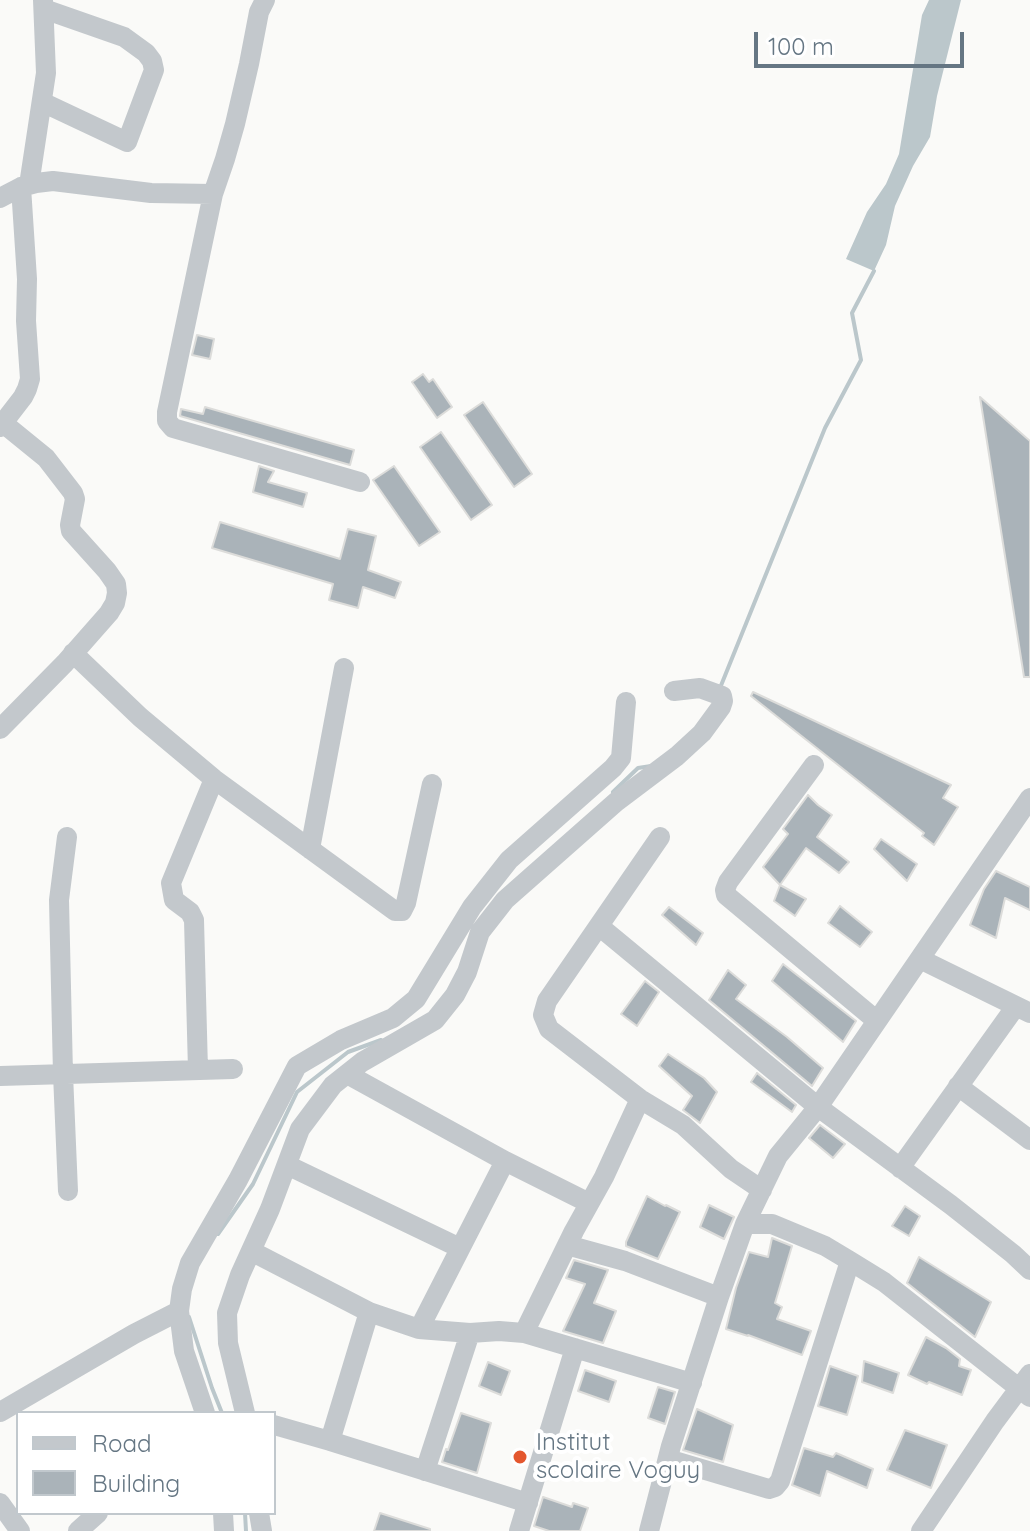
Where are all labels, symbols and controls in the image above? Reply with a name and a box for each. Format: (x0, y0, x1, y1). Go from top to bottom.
scale bar (758, 16, 968, 66)
text: 100 m (768, 31, 834, 61)
legend (16, 1411, 276, 1515)
text: Road (92, 1428, 152, 1458)
place label: Institut scolaire Voguy (536, 1429, 700, 1485)
marker: Institut scolaire Voguy (511, 1448, 529, 1466)
text: Building (92, 1468, 180, 1498)

